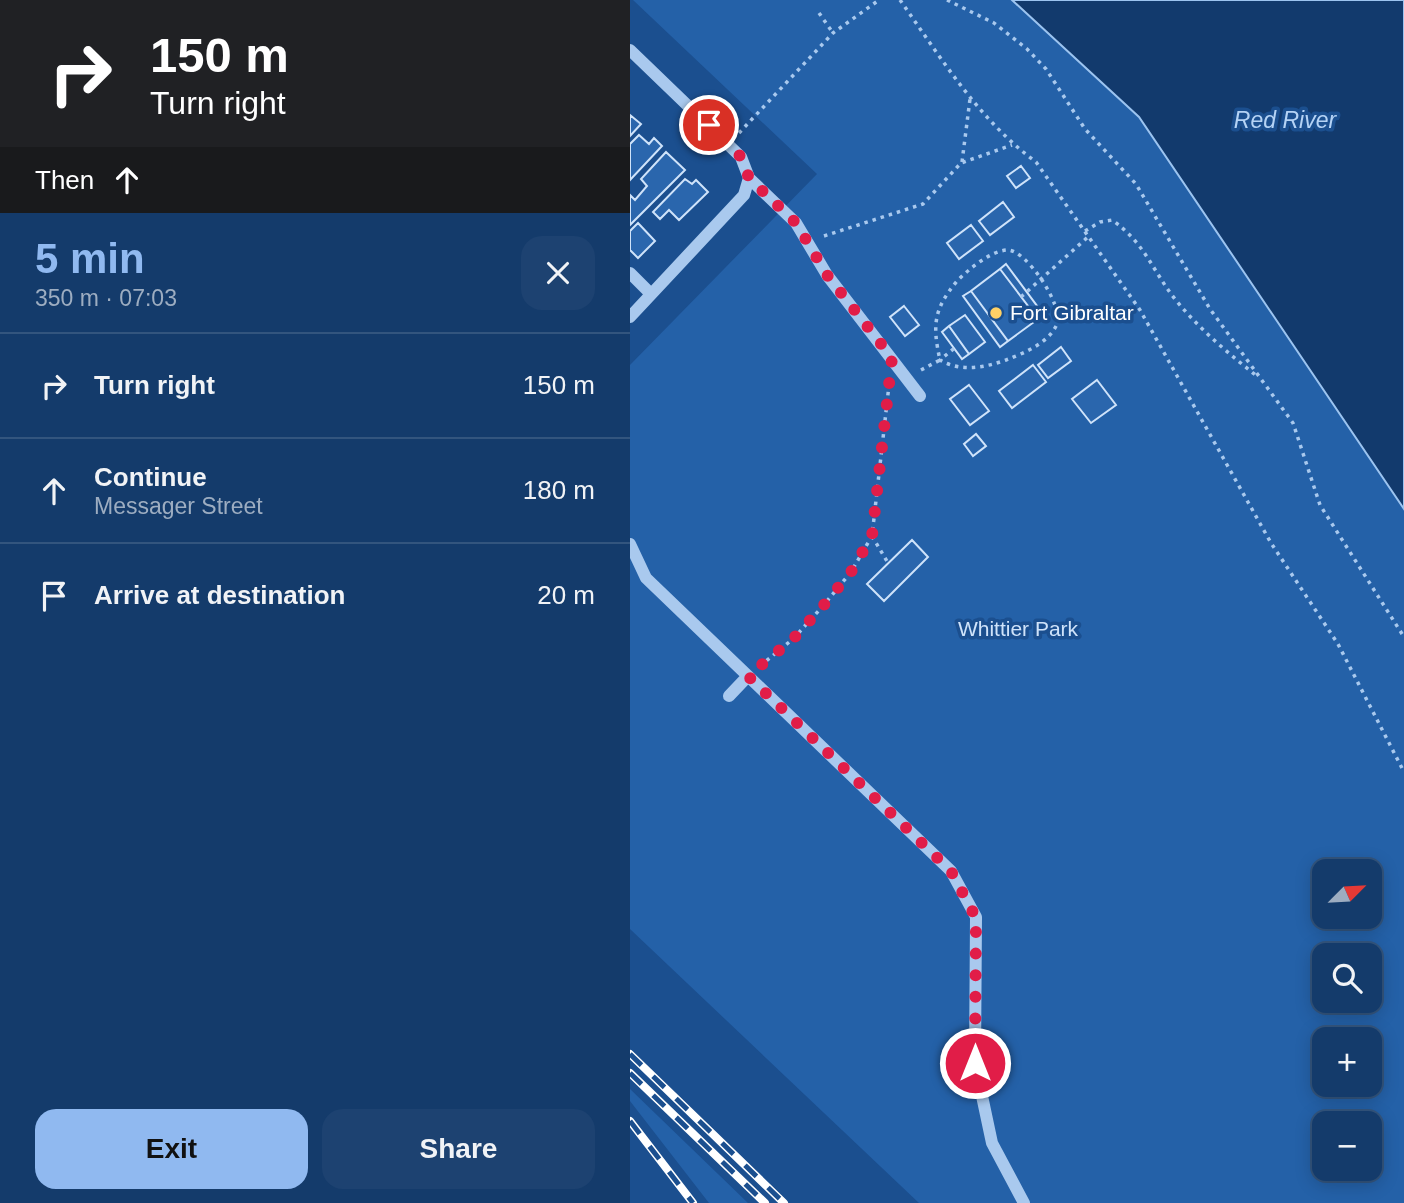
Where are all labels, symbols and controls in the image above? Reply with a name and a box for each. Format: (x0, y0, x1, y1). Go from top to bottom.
icon: right (35, 28, 126, 119)
text: 150 m (150, 28, 289, 82)
text: Turn right (150, 85, 286, 121)
pin (679, 95, 739, 155)
icon: arrive (690, 106, 728, 144)
water label: Red River (1234, 107, 1337, 133)
icon: ahead (108, 161, 146, 199)
text: Then (35, 165, 94, 195)
text: 5 min (35, 235, 145, 282)
button: close (521, 236, 595, 310)
text: 350 m · 07:03 (35, 285, 177, 311)
place label: Fort Gibraltar (1010, 301, 1134, 324)
marker: Fort Gibraltar (988, 305, 1004, 321)
icon: right (35, 367, 73, 405)
text: Turn right (94, 370, 215, 400)
text: 150 m (523, 370, 595, 400)
text: Continue (94, 462, 207, 492)
icon: ahead (35, 472, 73, 510)
text: 180 m (523, 475, 595, 505)
text: Messager Street (94, 493, 263, 519)
icon: arrive (35, 577, 73, 615)
text: Arrive at destination (94, 580, 345, 610)
text: 20 m (537, 580, 595, 610)
park label: Whittier Park (958, 617, 1079, 640)
north arrow (1312, 859, 1382, 929)
map controls (1312, 859, 1382, 1181)
button: search (1312, 943, 1382, 1013)
position arrow (938, 1026, 1012, 1100)
button: + (1312, 1027, 1382, 1097)
button: Exit (35, 1109, 308, 1189)
button: Share (322, 1109, 595, 1189)
button: − (1312, 1111, 1382, 1181)

